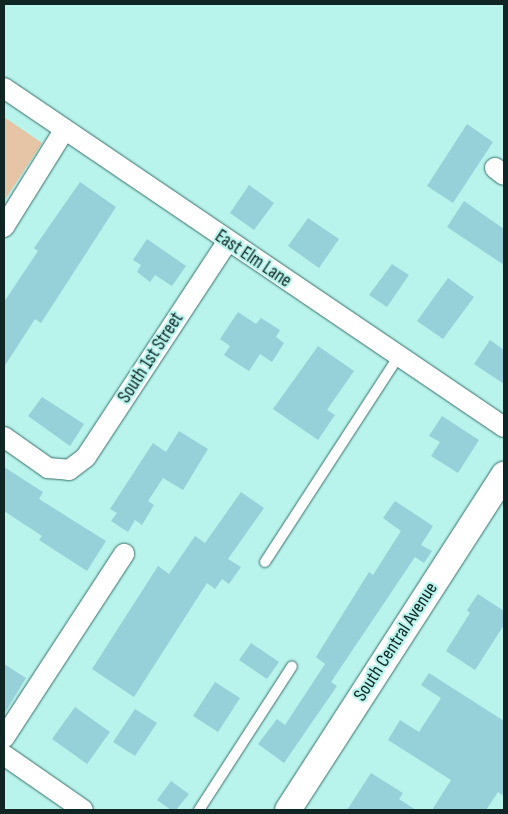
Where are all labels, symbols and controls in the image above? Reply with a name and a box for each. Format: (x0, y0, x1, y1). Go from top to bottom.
street label: East Elm Lane (210, 225, 296, 293)
street label: South 1st Street (113, 308, 189, 408)
street label: South Central Avenue (349, 578, 443, 706)

